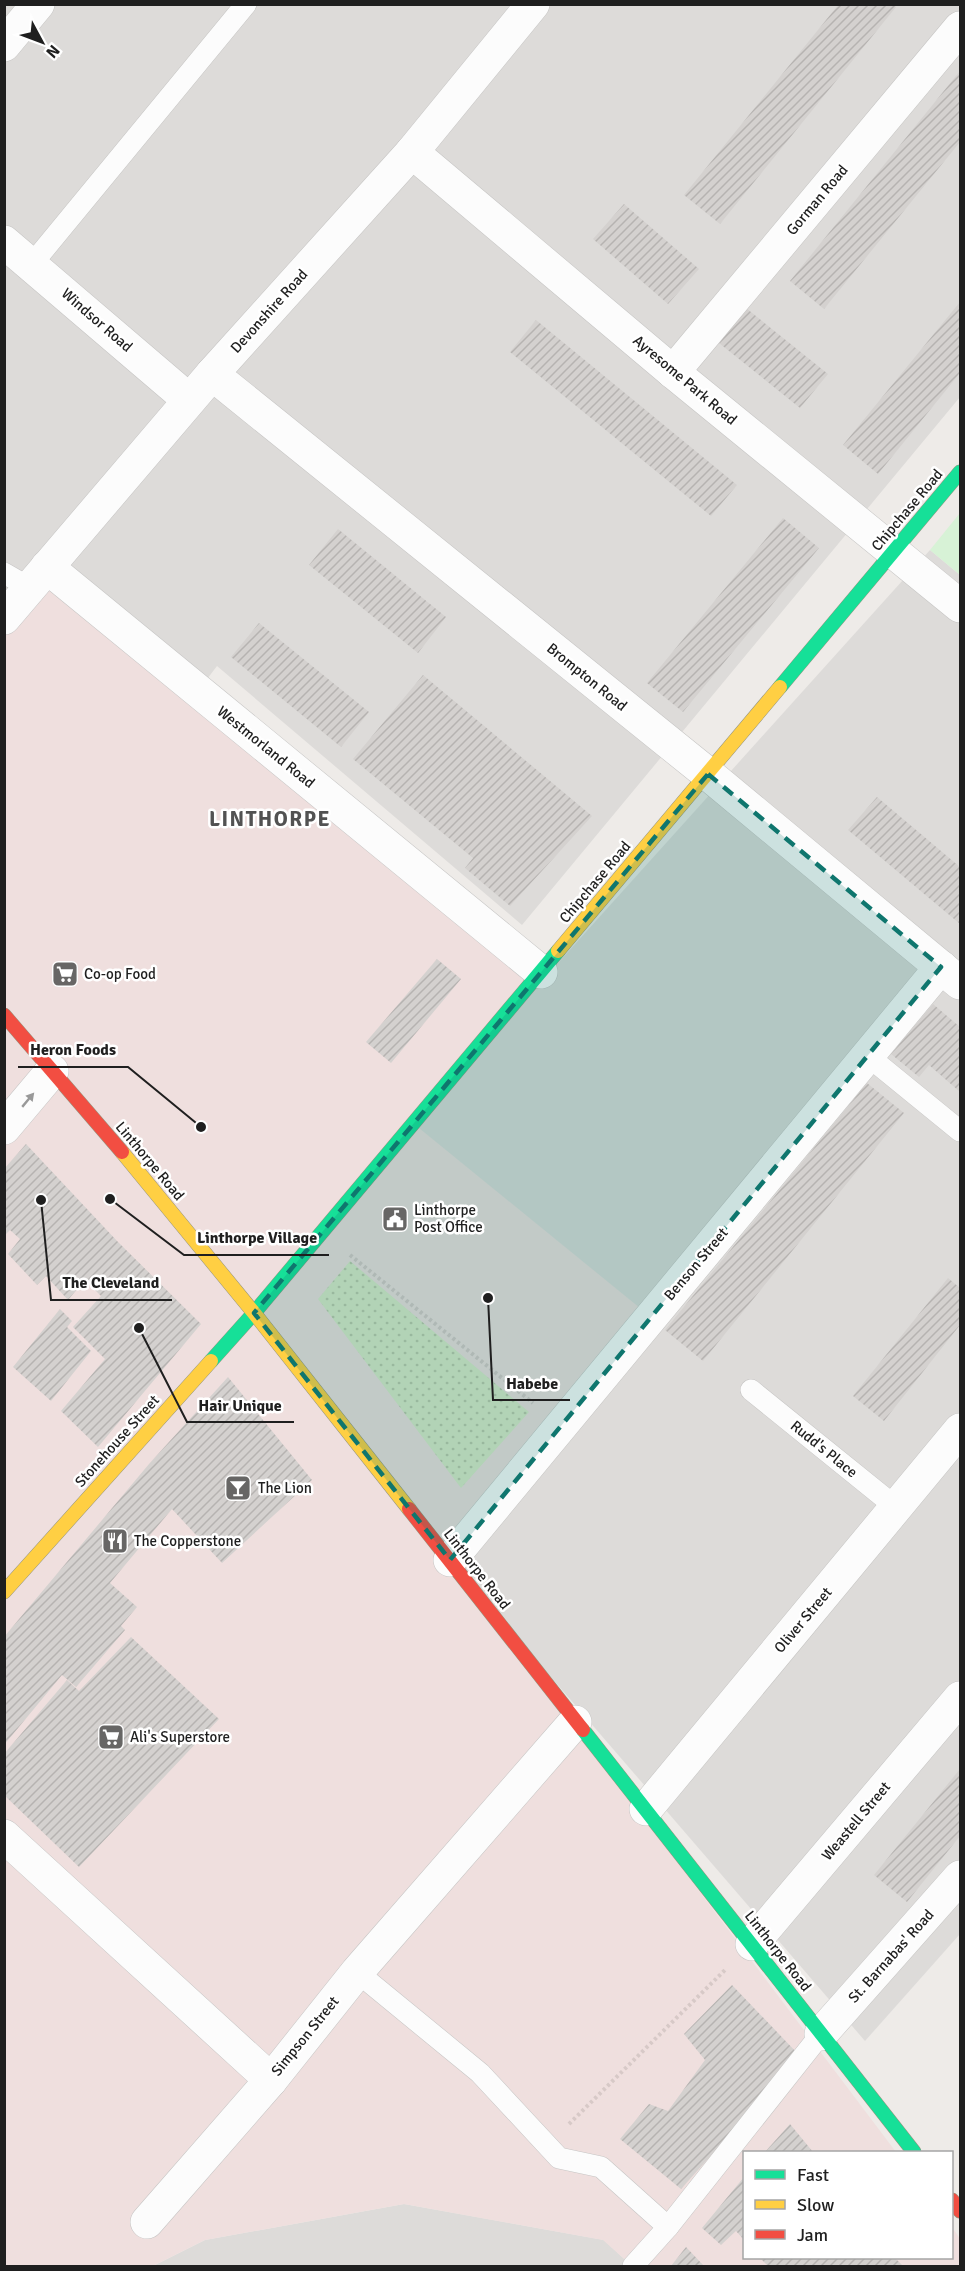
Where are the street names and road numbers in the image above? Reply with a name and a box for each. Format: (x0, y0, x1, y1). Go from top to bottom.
street label: Gorman Road (782, 161, 852, 239)
street label: Devonshire Road (227, 265, 311, 357)
street label: Windsor Road (58, 284, 136, 356)
street label: Ayresome Park Road (629, 331, 741, 429)
street label: Chipchase Road (867, 465, 947, 555)
street label: Brompton Road (543, 639, 631, 715)
street label: Westmorland Road (214, 702, 318, 792)
street label: Chipchase Road (555, 837, 635, 927)
street label: Linthorpe Road (112, 1118, 188, 1204)
street label: Benson Street (660, 1224, 732, 1304)
street label: Stonehouse Street (71, 1391, 163, 1491)
street label: Rudd's Place (787, 1417, 861, 1481)
street label: Linthorpe Road (440, 1525, 514, 1613)
street label: Oliver Street (770, 1584, 836, 1656)
street label: Weastell Street (818, 1778, 894, 1864)
street label: St. Barnabas' Road (844, 1906, 938, 2006)
street label: Linthorpe Road (741, 1907, 815, 1995)
street label: Simpson Street (267, 1993, 343, 2079)

